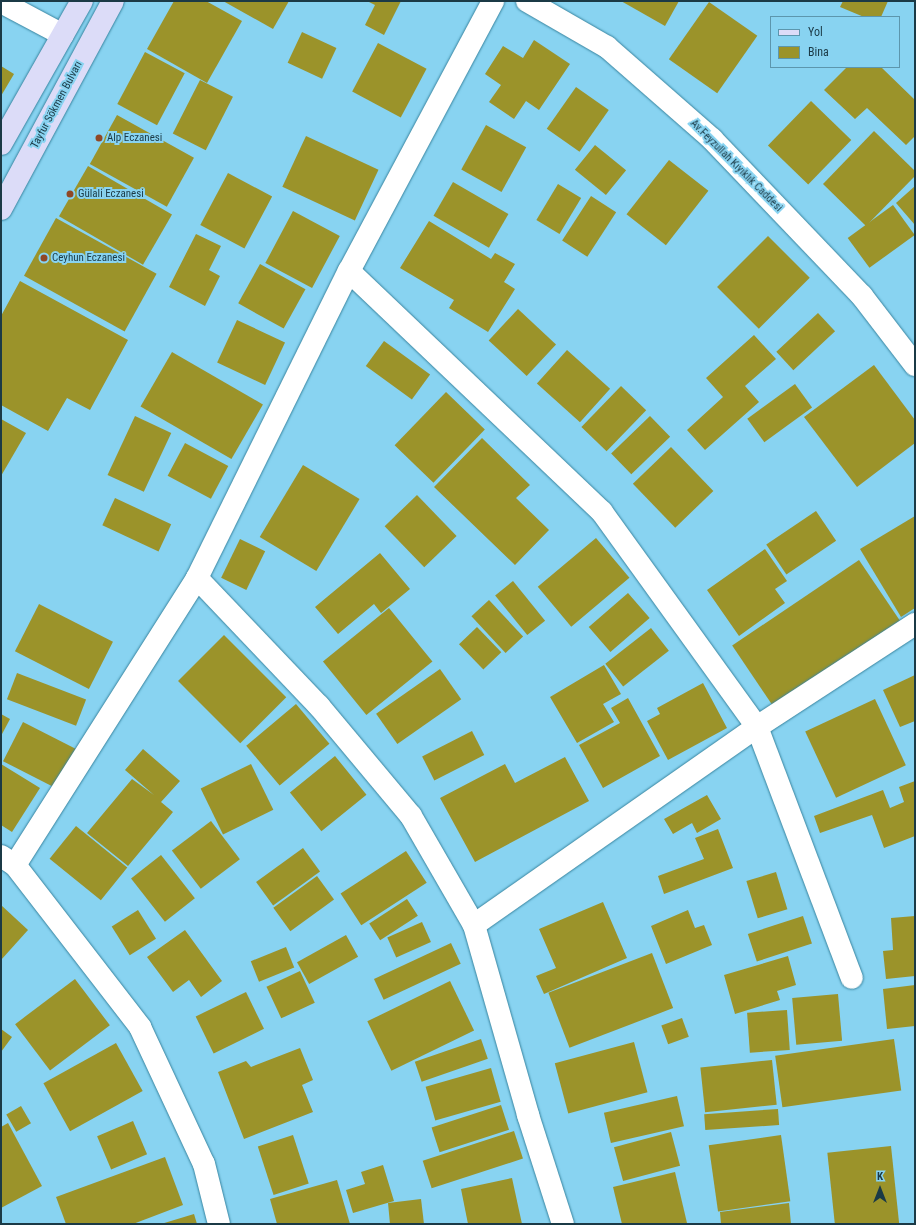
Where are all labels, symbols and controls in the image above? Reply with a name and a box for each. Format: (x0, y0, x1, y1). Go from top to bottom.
legend (770, 16, 900, 68)
text: Yol (808, 25, 823, 39)
text: Bina (808, 45, 829, 59)
street label: Tayfur Sökmen Bulvarı (28, 59, 86, 151)
street label: Av.Feyzullah Kıyıklık Caddesi (687, 117, 785, 215)
place label: Alp Eczanesi (107, 131, 162, 145)
marker: Alp Eczanesi (94, 133, 104, 143)
place label: Gülali Eczanesi (78, 187, 144, 201)
marker: Gülali Eczanesi (65, 189, 75, 199)
place label: Ceyhun Eczanesi (52, 251, 125, 265)
marker: Ceyhun Eczanesi (39, 253, 49, 263)
north arrow (860, 1169, 900, 1209)
text: K (877, 1170, 883, 1183)

